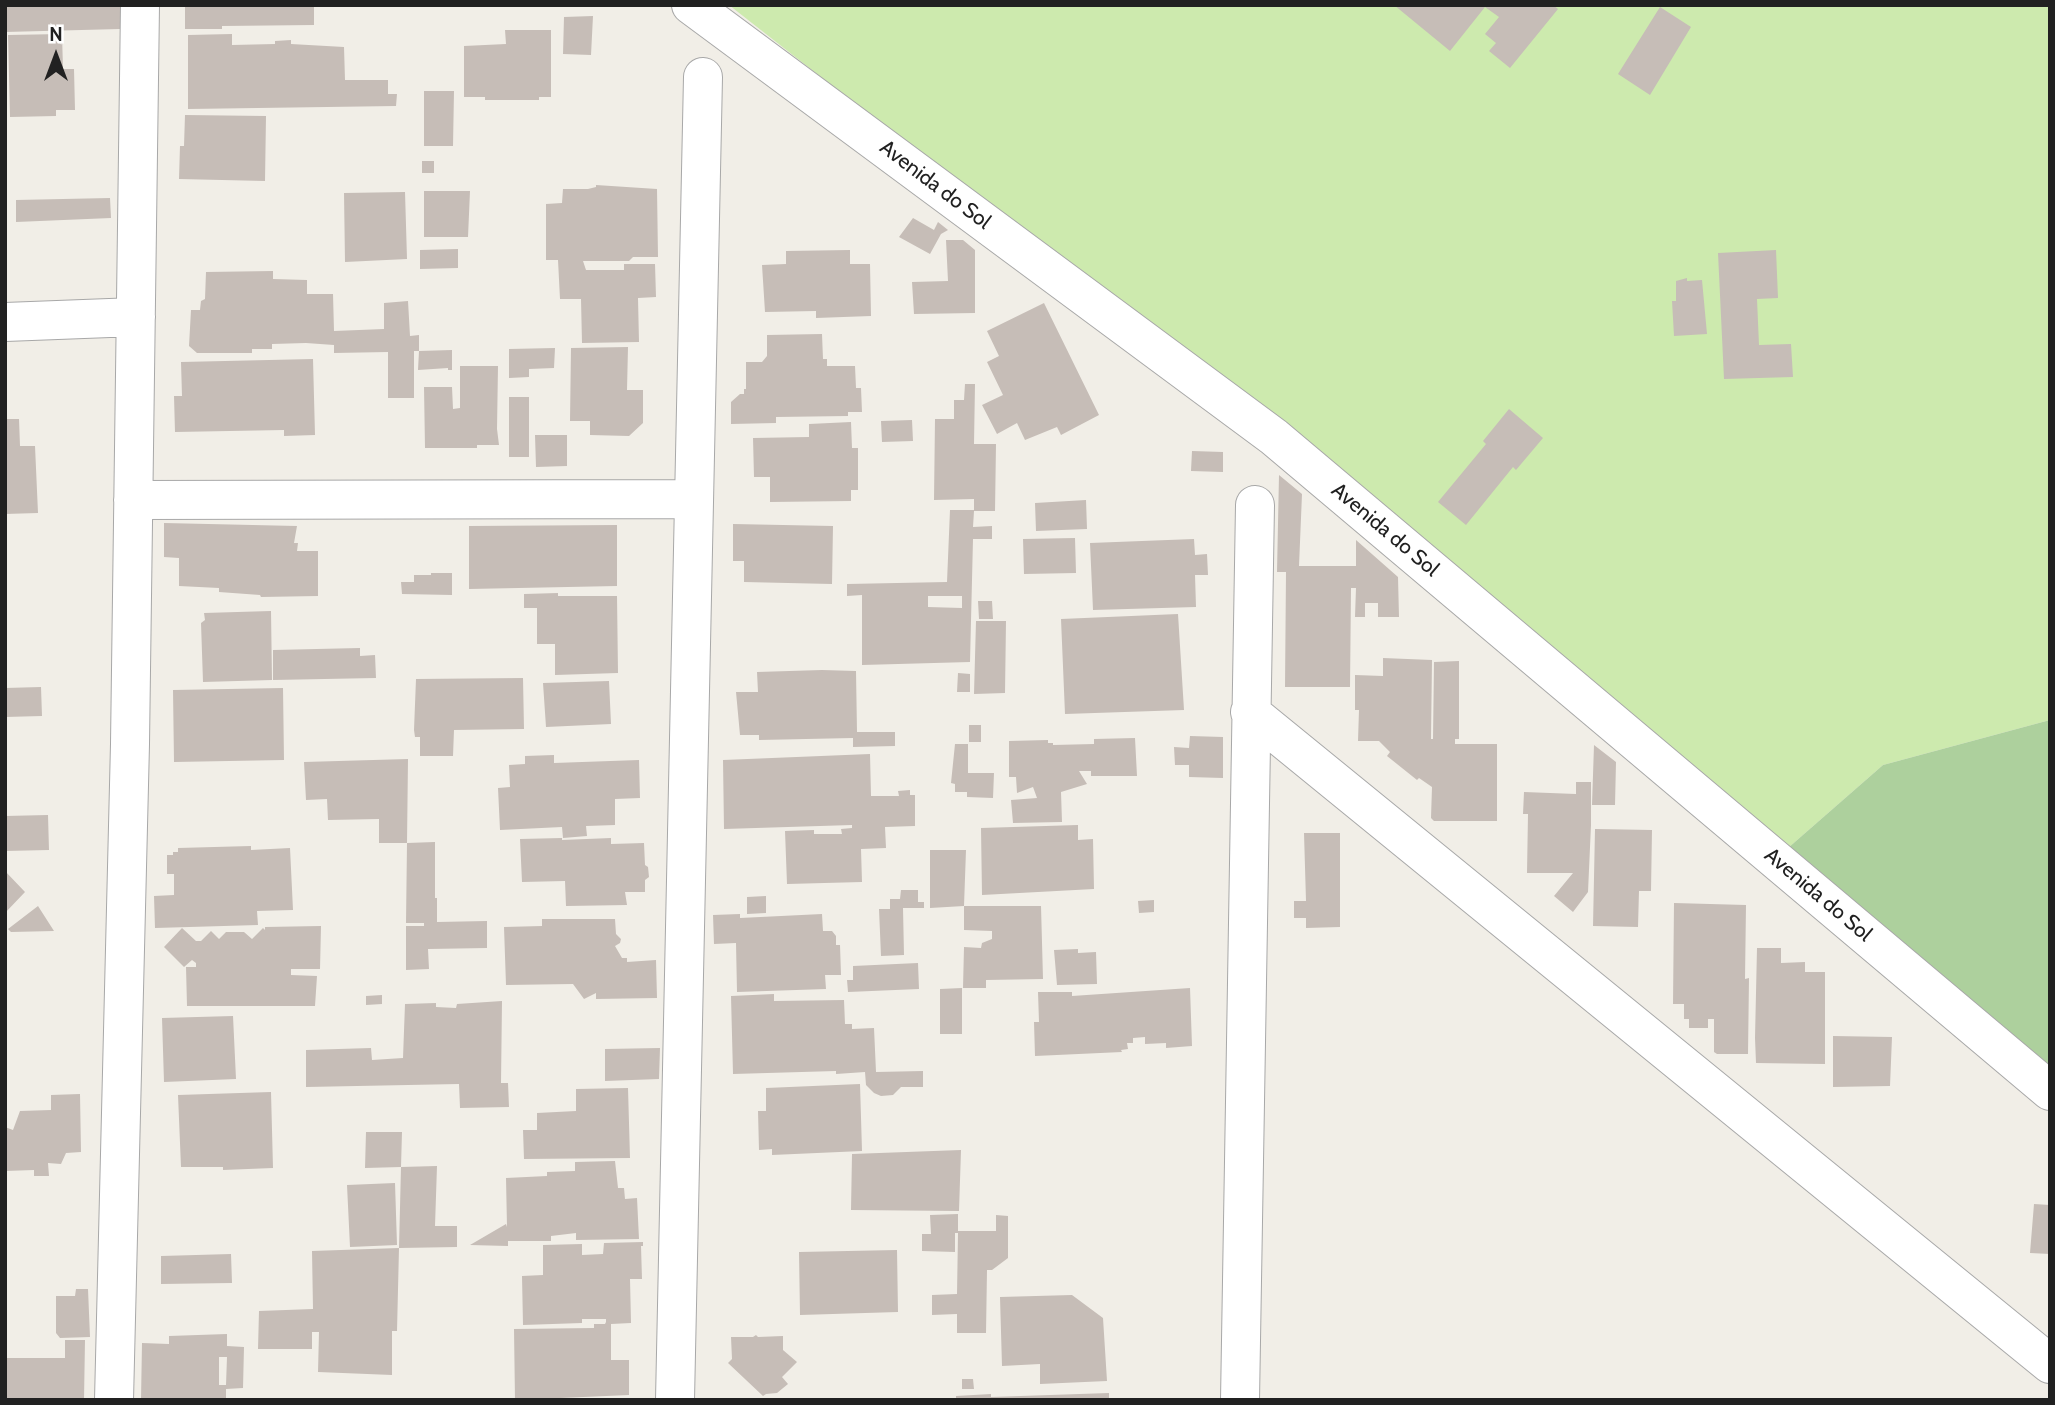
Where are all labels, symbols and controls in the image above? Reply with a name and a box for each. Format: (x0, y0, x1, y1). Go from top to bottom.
north arrow (21, 21, 91, 91)
text: N (49, 23, 63, 46)
street label: Avenida do Sol (875, 135, 995, 235)
street label: Avenida do Sol (1326, 478, 1444, 582)
street label: Avenida do Sol (1759, 843, 1877, 947)

